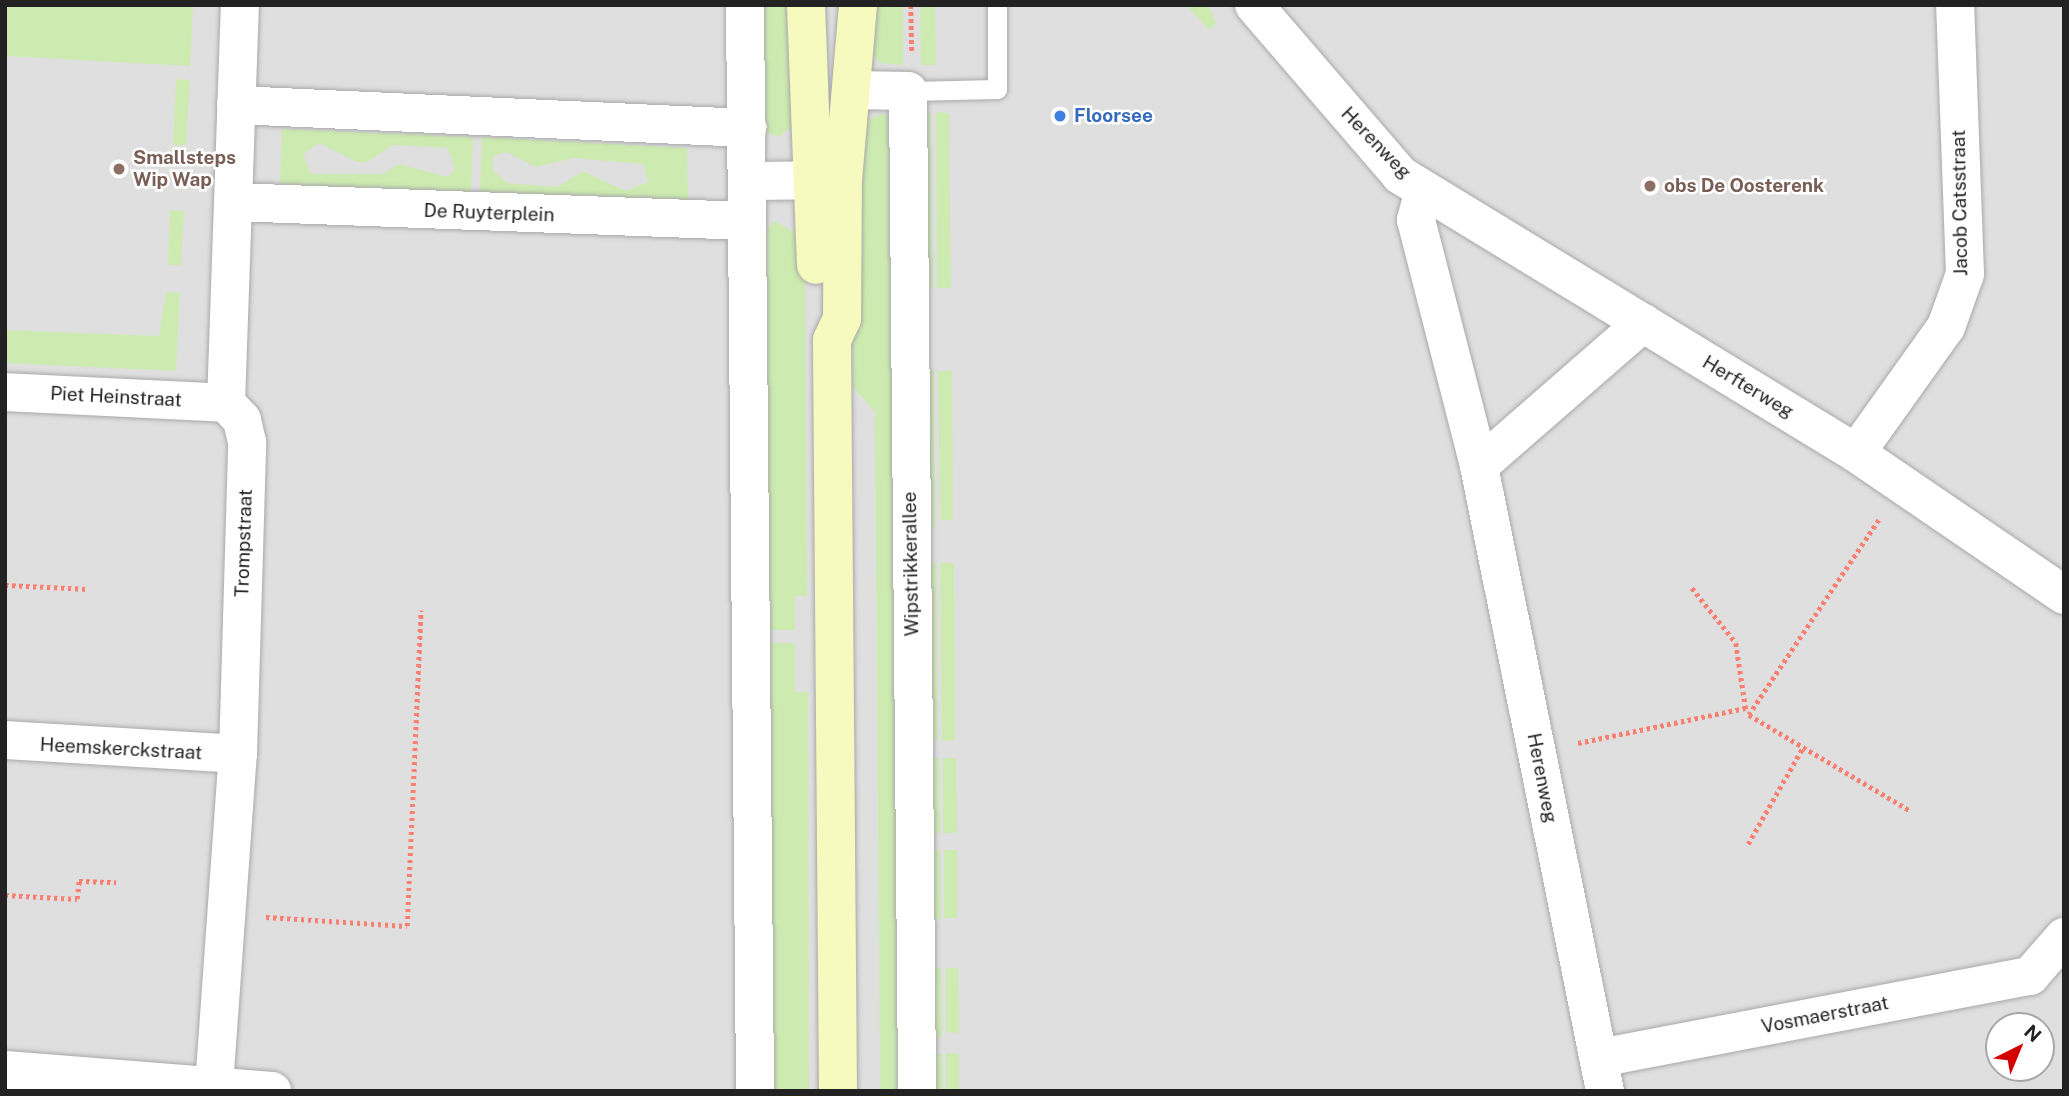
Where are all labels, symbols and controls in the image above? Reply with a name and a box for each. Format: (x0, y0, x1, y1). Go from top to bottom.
street label: Herenweg (1336, 102, 1416, 184)
place label: Floorsee (1074, 105, 1153, 127)
marker: Floorsee (1052, 108, 1068, 124)
street label: Jacob Catsstraat (1947, 129, 1973, 277)
place label: Smallsteps Wip Wap (133, 147, 236, 191)
marker: Smallsteps Wip Wap (111, 161, 127, 177)
place label: obs De Oosterenk (1664, 175, 1824, 197)
marker: obs De Oosterenk (1642, 178, 1658, 194)
street label: De Ruyterplein (423, 199, 555, 227)
street label: Herfterweg (1698, 351, 1798, 423)
street label: Piet Heinstraat (50, 382, 182, 412)
street label: Trompstraat (231, 489, 257, 597)
street label: Wipstrikkerallee (898, 491, 924, 637)
street label: Herenweg (1522, 731, 1562, 825)
street label: Heemskerckstraat (39, 733, 203, 765)
street label: Vosmaerstraat (1759, 991, 1891, 1039)
north arrow (1985, 1012, 2055, 1082)
text: N (2020, 1020, 2046, 1046)

